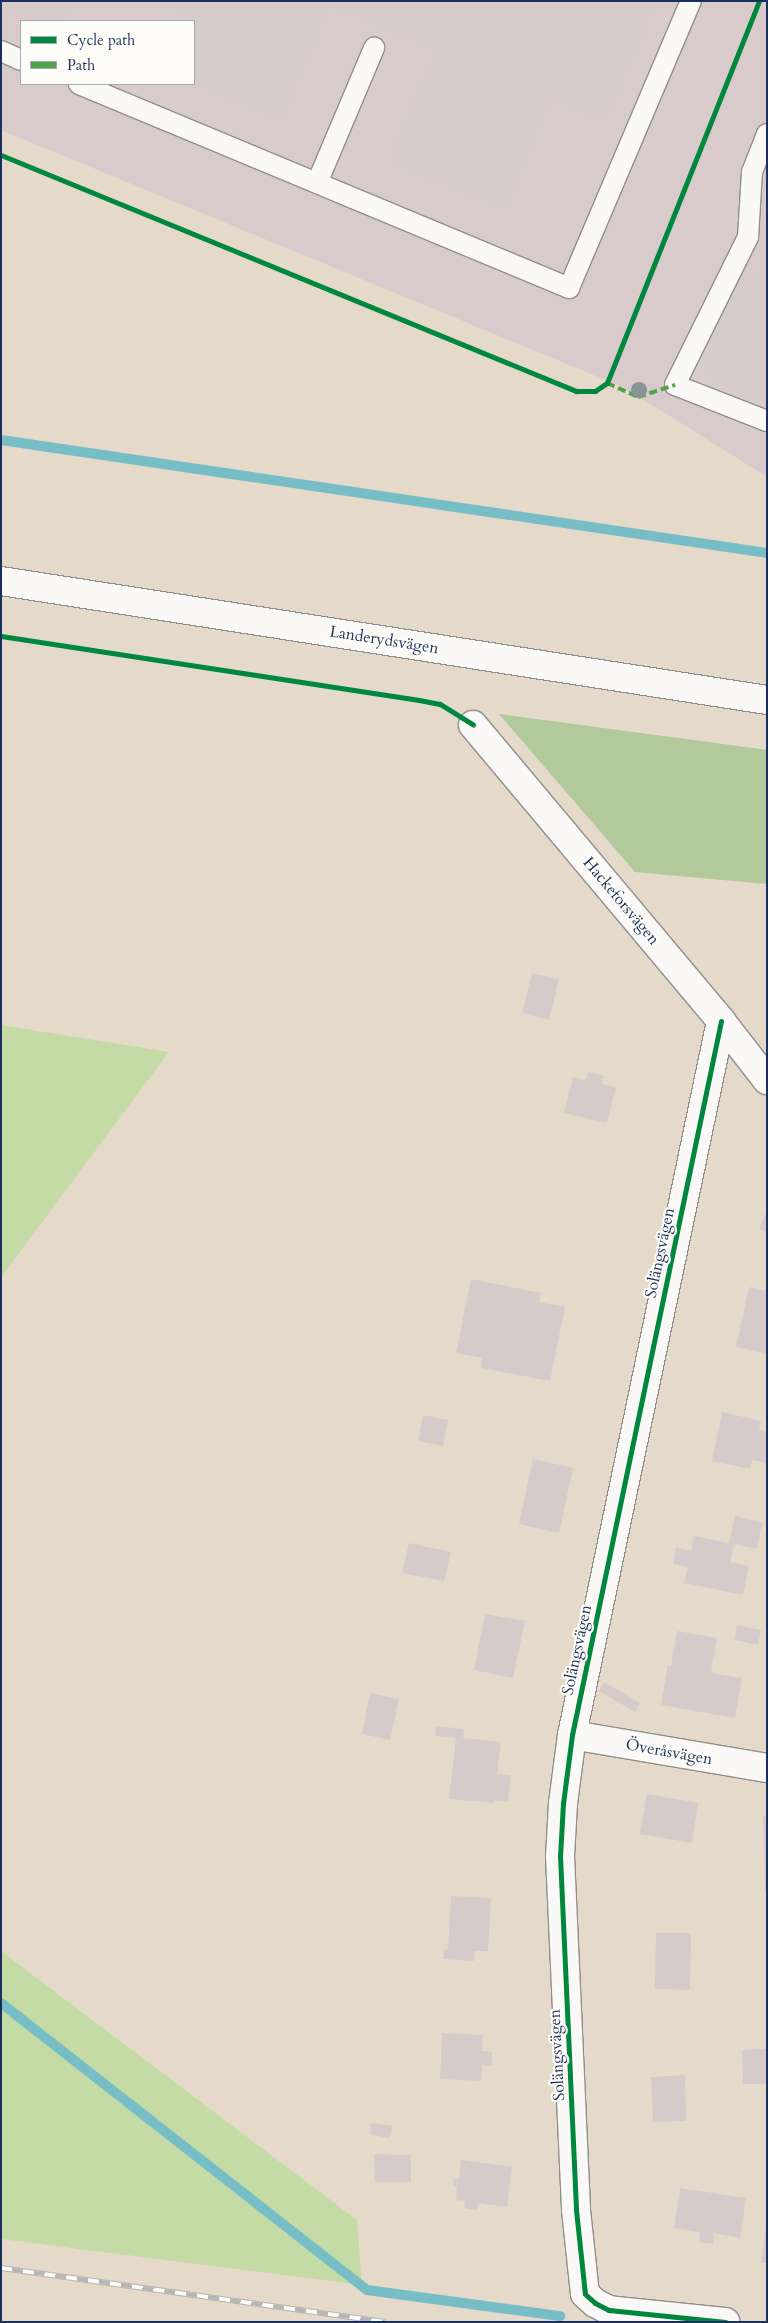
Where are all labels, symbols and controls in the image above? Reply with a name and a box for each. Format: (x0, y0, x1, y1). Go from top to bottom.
legend (20, 20, 195, 85)
text: Cycle path (67, 30, 135, 50)
text: Path (67, 55, 95, 75)
street label: Landerydsvägen (328, 622, 440, 658)
street label: Hackeforsvägen (579, 853, 663, 949)
street label: Solängsvägen (641, 1206, 679, 1300)
street label: Solängsvägen (558, 1603, 596, 1697)
street label: Överåsvägen (624, 1735, 714, 1769)
street label: Solängsvägen (545, 2009, 569, 2101)

